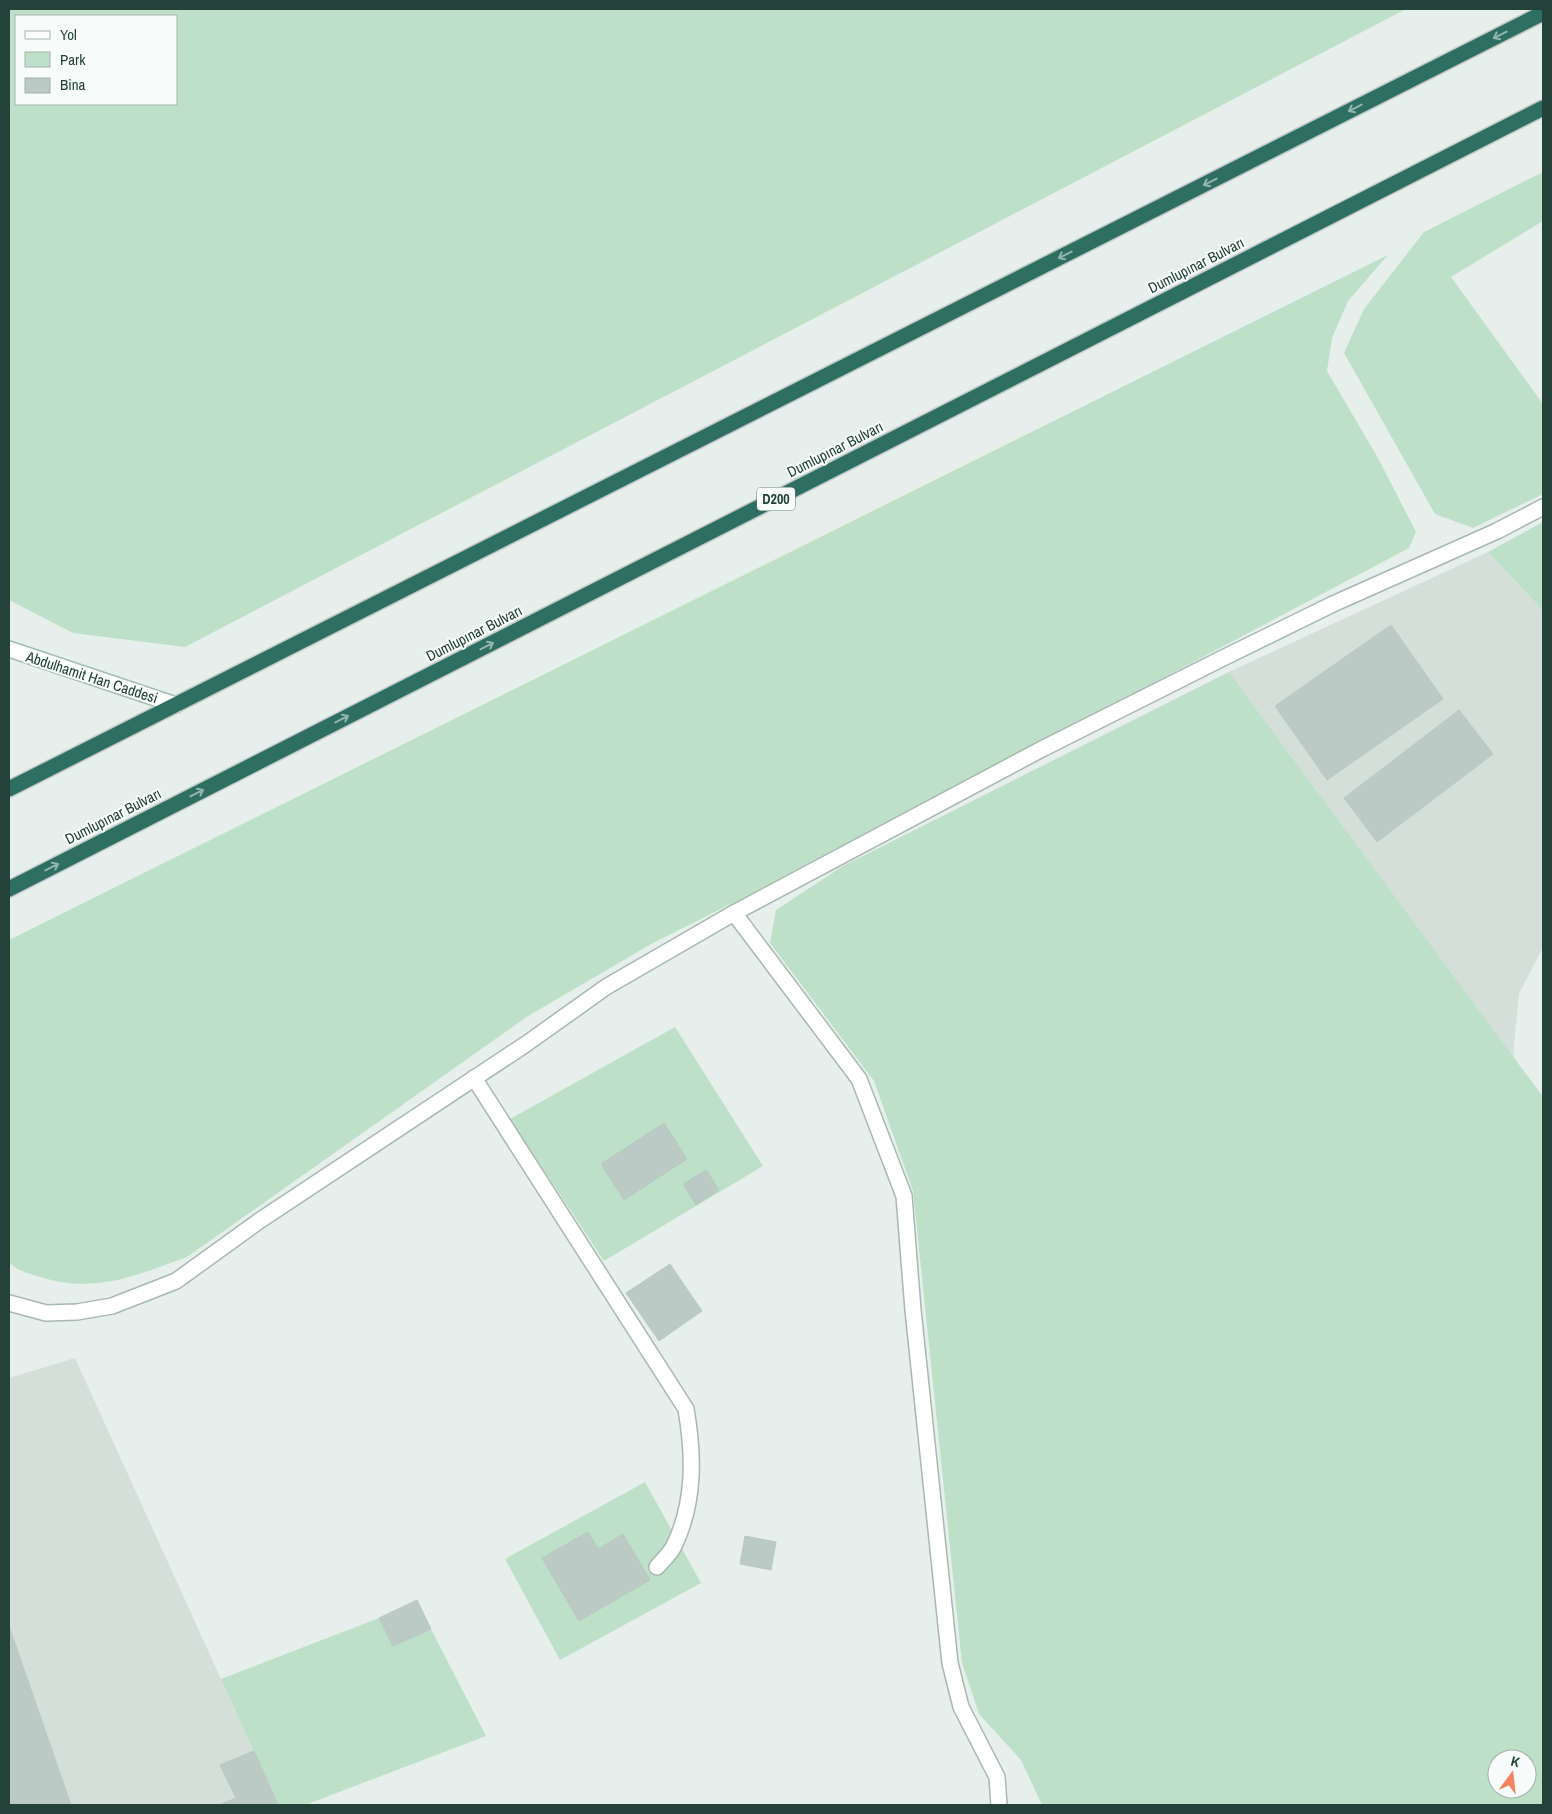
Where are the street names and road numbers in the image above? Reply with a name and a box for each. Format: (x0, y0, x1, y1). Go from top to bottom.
street label: Dumlupınar Bulvarı (1144, 232, 1248, 298)
street label: Dumlupınar Bulvarı (783, 416, 887, 482)
road number: D200 (757, 488, 795, 510)
street label: Dumlupınar Bulvarı (422, 600, 526, 666)
street label: Abdulhamit Han Caddesi (22, 645, 161, 708)
street label: Dumlupınar Bulvarı (61, 783, 165, 849)

